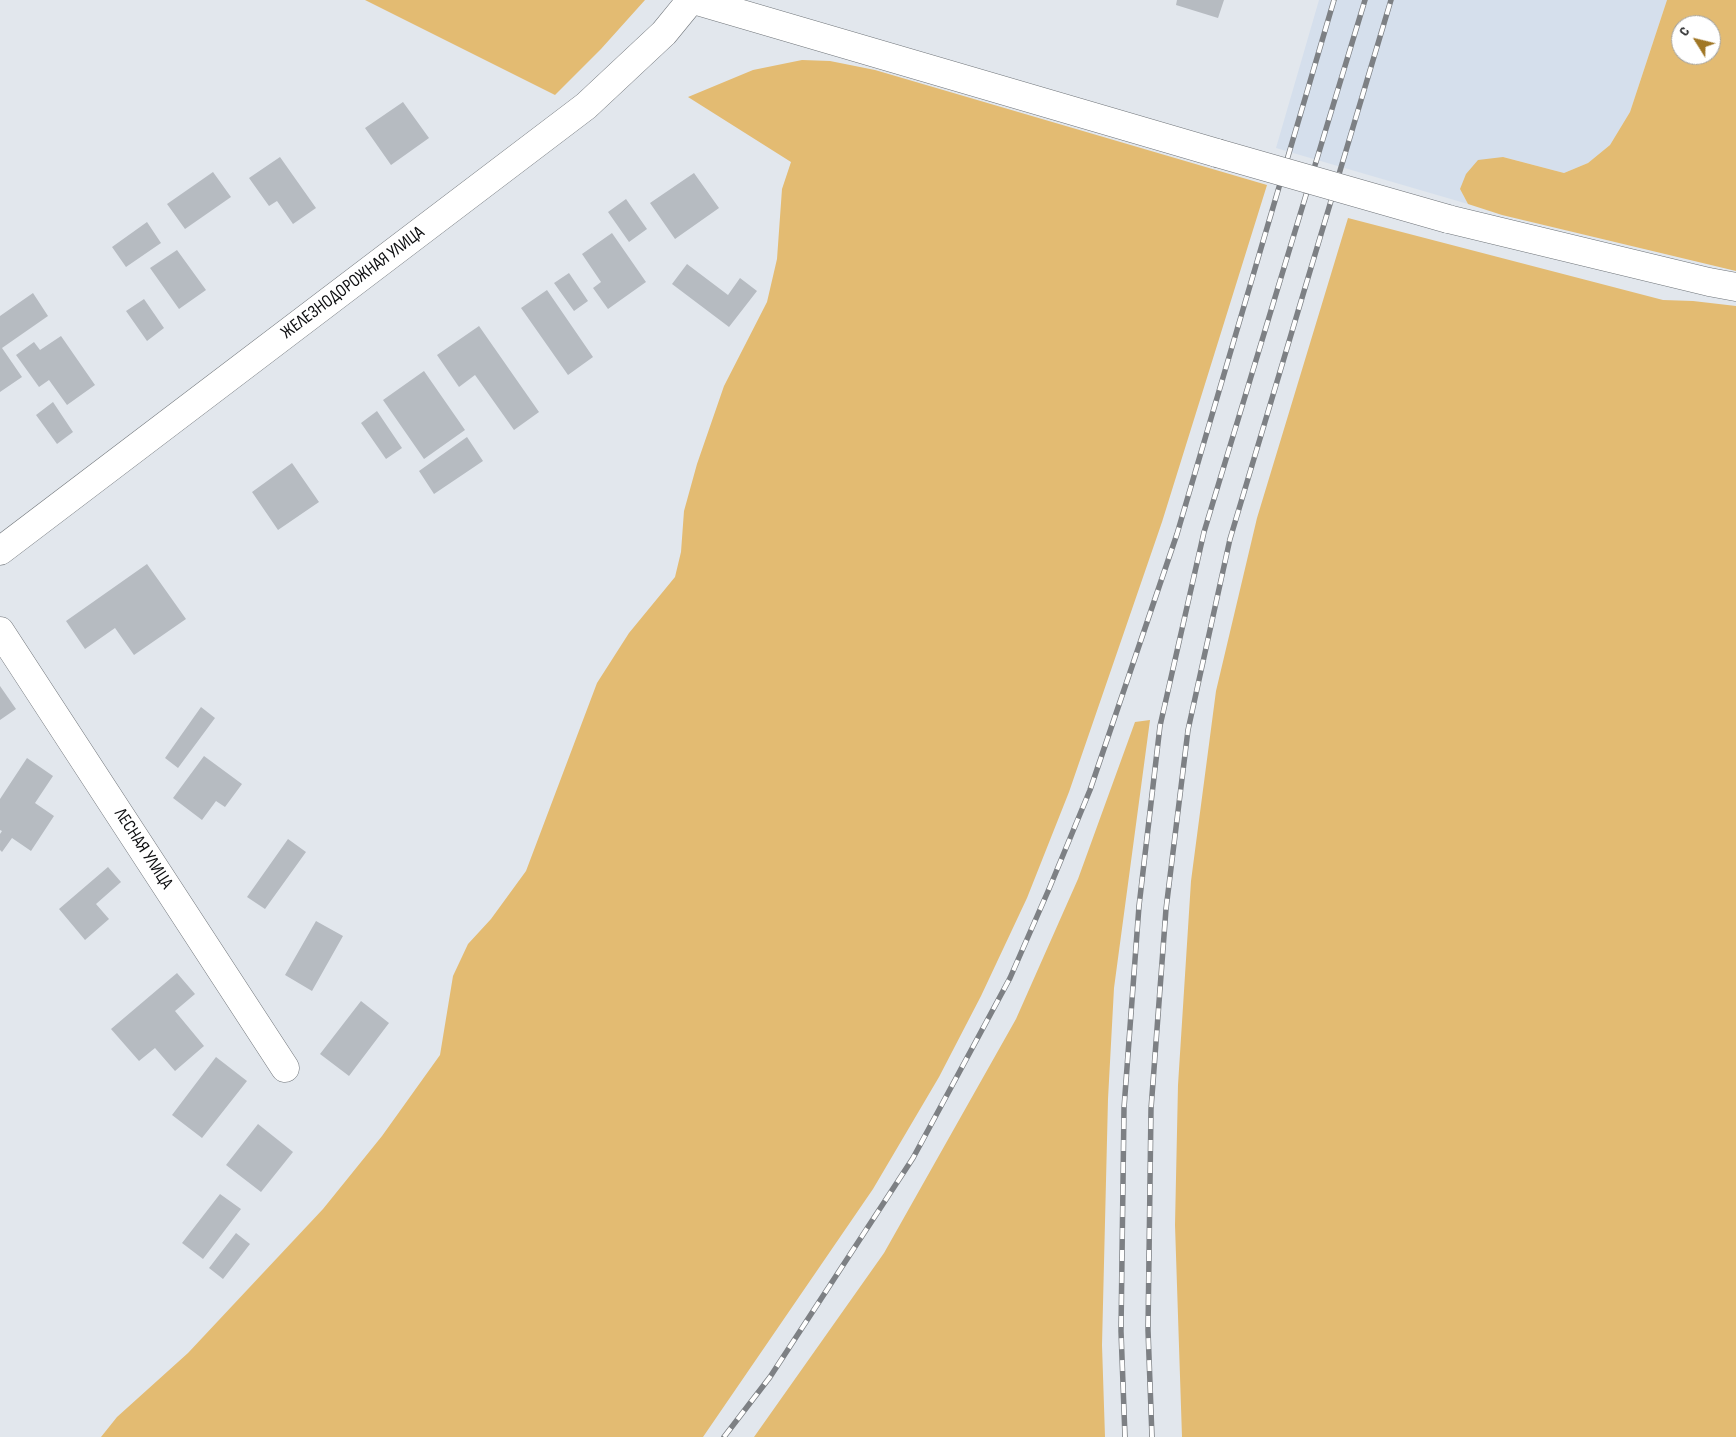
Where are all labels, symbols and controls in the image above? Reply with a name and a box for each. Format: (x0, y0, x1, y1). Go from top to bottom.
north arrow (1671, 15, 1721, 65)
text: С (1675, 24, 1693, 39)
street label: ЖЕЛЕЗНОДОРОЖНАЯ УЛИЦА (277, 222, 429, 344)
street label: ЛЕСНАЯ УЛИЦА (109, 805, 177, 893)

